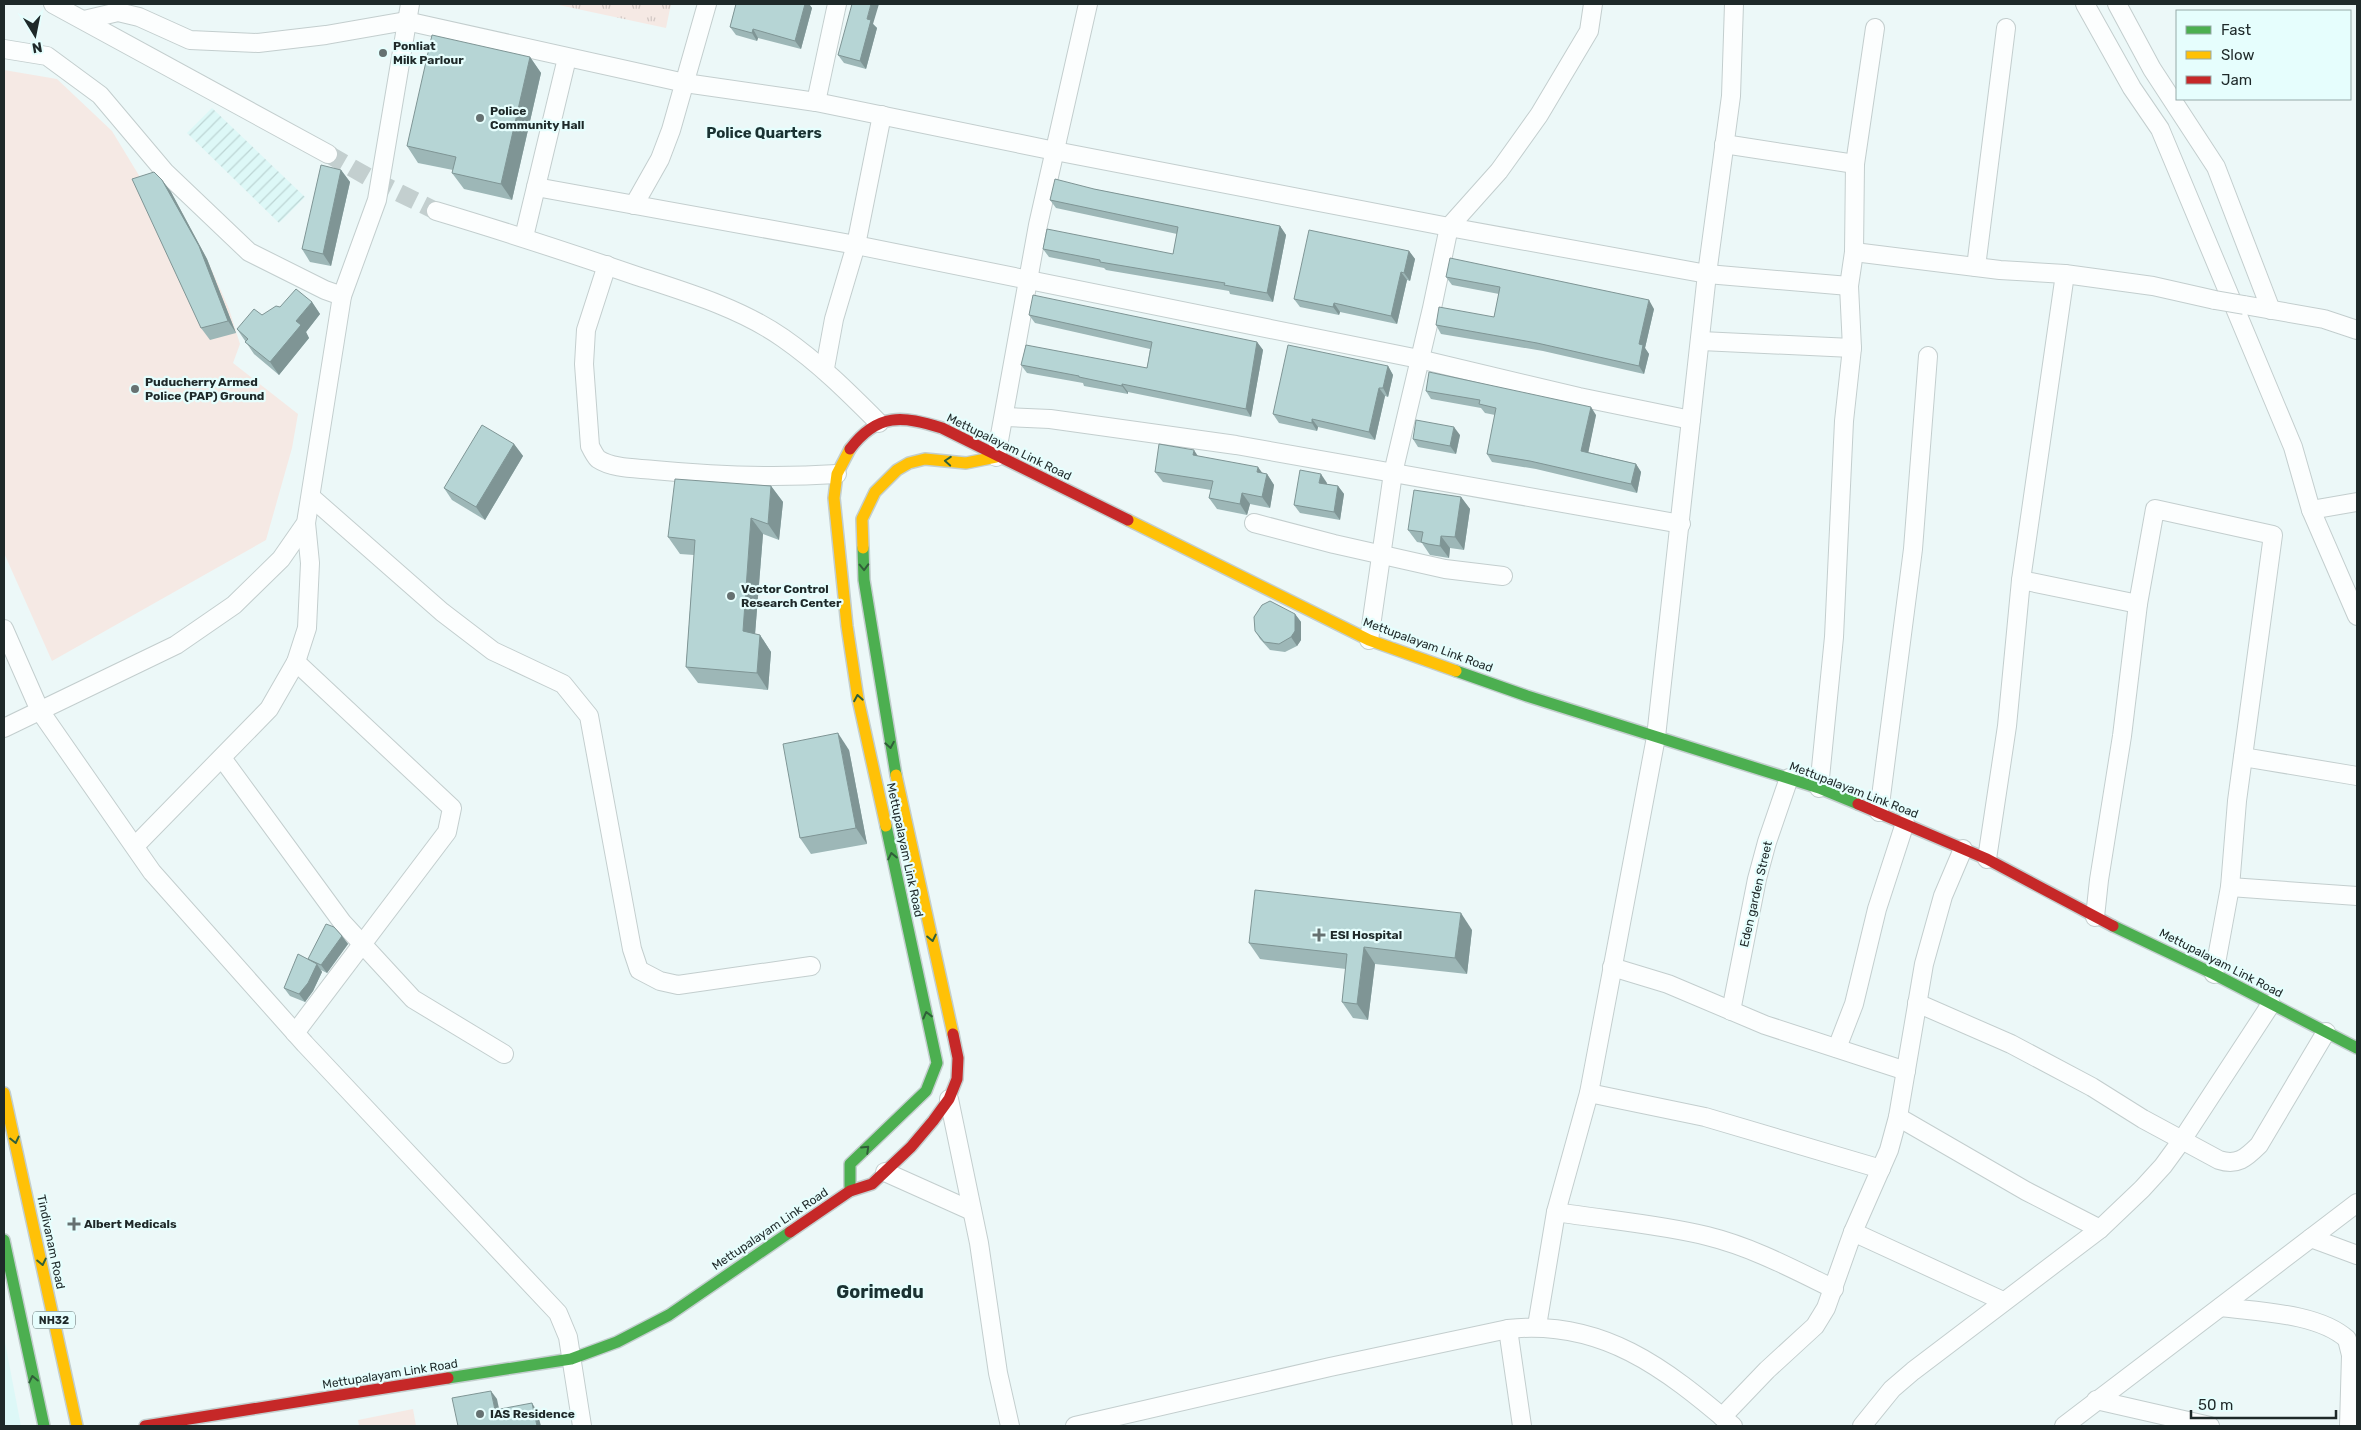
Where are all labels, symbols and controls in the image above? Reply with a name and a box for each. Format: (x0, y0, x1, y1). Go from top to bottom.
north arrow (10, 10, 60, 60)
legend (2176, 10, 2351, 100)
text: Fast (2221, 21, 2251, 39)
text: N (31, 38, 44, 57)
place label: Ponliat Milk Parlour (393, 39, 464, 67)
text: Slow (2221, 46, 2254, 64)
marker: Ponliat Milk Parlour (377, 47, 389, 59)
text: Jam (2221, 71, 2252, 89)
place label: Police Community Hall (490, 104, 585, 132)
marker: Police Community Hall (474, 112, 486, 124)
district label: Police Quarters (706, 124, 822, 142)
place label: Puducherry Armed Police (PAP) Ground (145, 375, 264, 403)
marker: Puducherry Armed Police (PAP) Ground (129, 383, 141, 395)
street label: Mettupalayam Link Road (944, 411, 1074, 483)
one-way arrow (944, 456, 952, 467)
one-way arrow (859, 564, 869, 571)
place label: Vector Control Research Center (741, 582, 842, 610)
marker: Vector Control Research Center (725, 590, 737, 602)
street label: Mettupalayam Link Road (1361, 615, 1495, 675)
one-way arrow (853, 693, 863, 702)
one-way arrow (884, 740, 894, 749)
street label: Mettupalayam Link Road (1788, 759, 1920, 821)
street label: Mettupalayam Link Road (884, 782, 926, 918)
street label: Eden garden Street (1737, 839, 1775, 948)
one-way arrow (887, 852, 898, 861)
street label: Mettupalayam Link Road (2157, 926, 2285, 1000)
marker: ESI Hospital (1312, 928, 1326, 942)
place label: ESI Hospital (1330, 928, 1402, 942)
one-way arrow (926, 933, 936, 942)
one-way arrow (922, 1011, 933, 1020)
one-way arrow (9, 1136, 20, 1145)
one-way arrow (860, 1146, 869, 1155)
street label: Mettupalayam Link Road (709, 1185, 831, 1273)
street label: Tindivanam Road (34, 1194, 68, 1290)
place label: Albert Medicals (84, 1217, 177, 1231)
marker: Albert Medicals (68, 1218, 80, 1230)
one-way arrow (36, 1257, 47, 1266)
district label: Gorimedu (836, 1281, 924, 1303)
road number: NH32 (33, 1312, 75, 1328)
street label: Mettupalayam Link Road (321, 1356, 459, 1392)
one-way arrow (29, 1374, 39, 1383)
scale bar (2191, 1388, 2336, 1420)
text: 50 m (2198, 1396, 2233, 1414)
place label: IAS Residence (490, 1407, 575, 1421)
marker: IAS Residence (474, 1408, 486, 1420)

